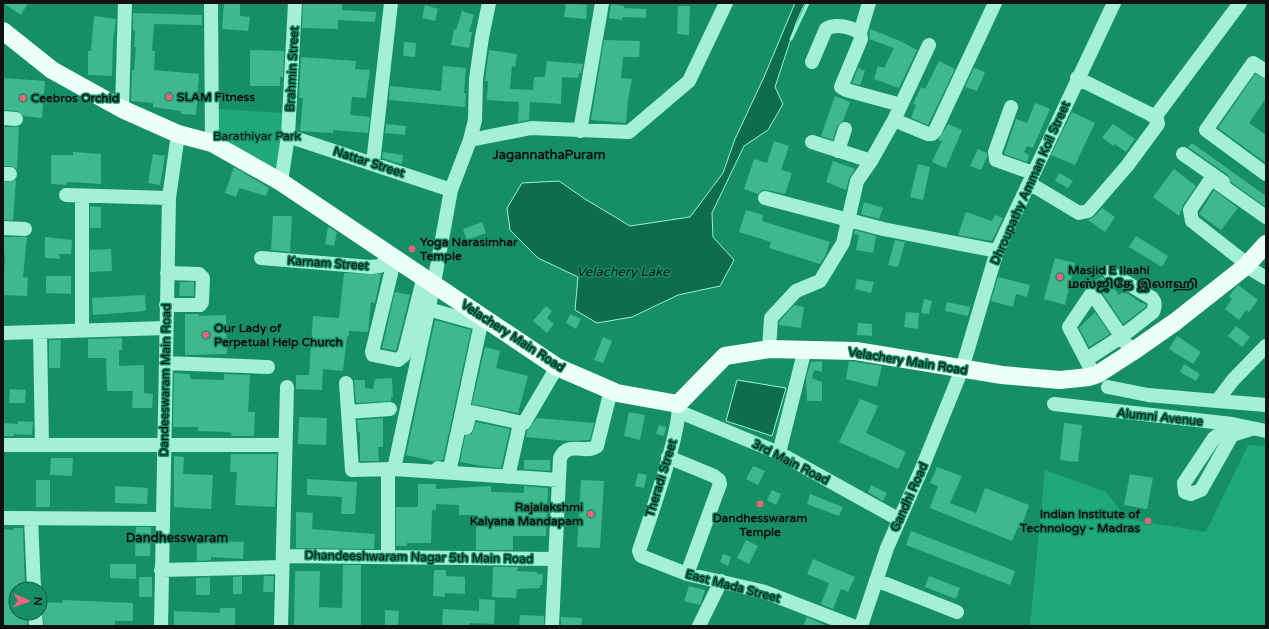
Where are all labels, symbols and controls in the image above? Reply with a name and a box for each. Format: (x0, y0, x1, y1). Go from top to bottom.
street label: Brahmin Street (283, 25, 301, 112)
place label: SLAM Fitness (177, 90, 255, 104)
place label: Ceebros Orchid (31, 91, 119, 105)
marker: SLAM Fitness (164, 92, 174, 102)
marker: Ceebros Orchid (18, 93, 28, 103)
street label: Dhroupathy Amman Koil Street (987, 99, 1073, 267)
park label: Barathiyar Park (213, 129, 301, 143)
street label: Nattar Street (332, 144, 407, 180)
district label: JagannathaPuram (492, 147, 605, 163)
place label: Yoga Narasimhar Temple (419, 235, 518, 264)
marker: Yoga Narasimhar Temple (407, 244, 417, 254)
street label: Karnam Street (287, 253, 370, 273)
place label: Masjid E Ilaahi மஸ்ஜிதே இலாஹி (1068, 263, 1198, 293)
water label: Velachery Lake (577, 264, 670, 280)
marker: Masjid E Ilaahi மஸ்ஜிதே இலாஹி (1055, 272, 1065, 282)
street label: Velachery Main Road (459, 297, 567, 375)
street label: Dandeeswaram Main Road (157, 303, 173, 457)
place label: Our Lady of Perpetual Help Church (214, 321, 343, 350)
marker: Our Lady of Perpetual Help Church (201, 330, 211, 340)
street label: Velachery Main Road (847, 345, 969, 377)
street label: Alumni Avenue (1116, 406, 1204, 429)
street label: Theradi Street (643, 437, 680, 519)
street label: 3rd Main Road (750, 437, 832, 487)
street label: Gandhi Road (887, 460, 931, 534)
marker: Dandhesswaram Temple (755, 499, 765, 509)
place label: Rajalakshmi Kalyana Mandapam (470, 500, 583, 529)
place label: Indian Institute of Technology - Madras (1019, 507, 1140, 536)
marker: Rajalakshmi Kalyana Mandapam (586, 509, 596, 519)
place label: Dandhesswaram Temple (713, 511, 807, 540)
marker: Indian Institute of Technology - Madras (1143, 516, 1153, 526)
district label: Dandhesswaram (126, 530, 228, 546)
street label: Dhandeeshwaram Nagar 5th Main Road (304, 548, 534, 566)
street label: East Mada Street (684, 567, 782, 606)
north arrow (8, 581, 48, 621)
text: N (31, 597, 44, 606)

